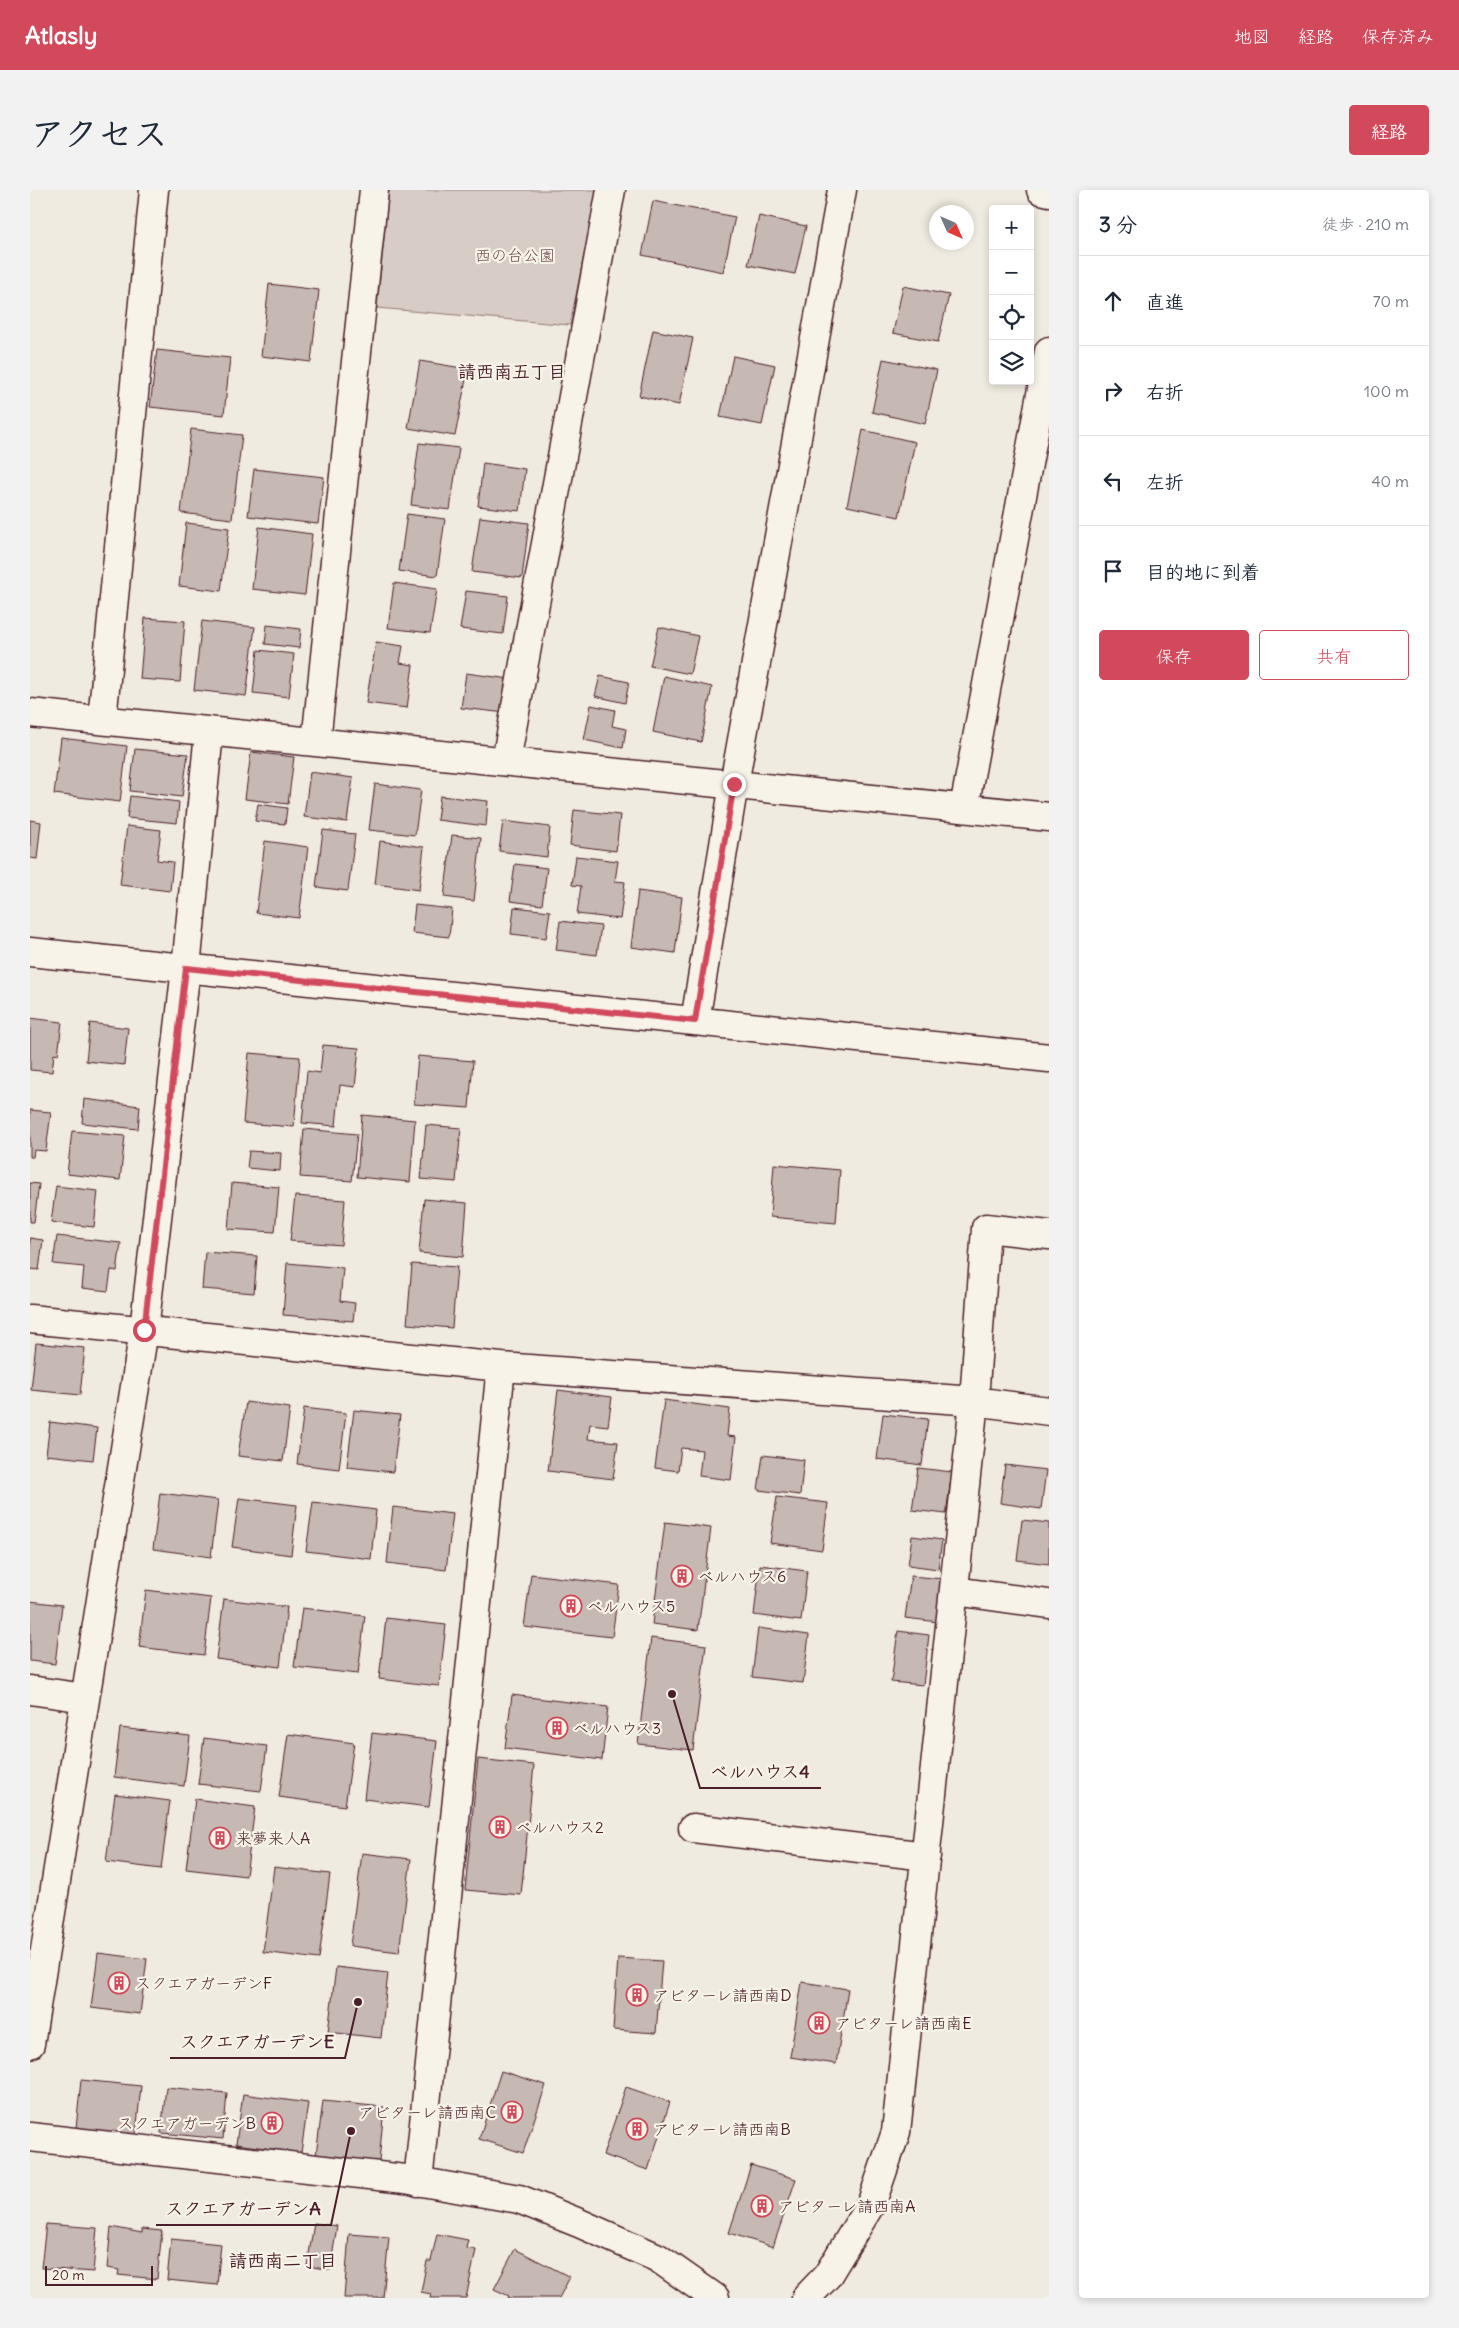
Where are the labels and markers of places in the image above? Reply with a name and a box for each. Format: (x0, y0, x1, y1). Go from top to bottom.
building icon: ベルハウス6 (670, 1564, 694, 1588)
place label: ベルハウス6 (698, 1566, 786, 1586)
building icon: ベルハウス5 (559, 1594, 583, 1618)
place label: ベルハウス5 (587, 1596, 675, 1616)
building icon: ベルハウス3 (545, 1716, 569, 1740)
place label: ベルハウス3 (573, 1718, 661, 1738)
callout: ベルハウス4 (700, 1755, 821, 1788)
building icon: ベルハウス2 (488, 1815, 512, 1839)
place label: ベルハウス2 (516, 1817, 604, 1837)
building icon: 来夢来人A (208, 1826, 232, 1850)
place label: 来夢来人A (236, 1828, 310, 1848)
building icon: スクエアガーデンF (107, 1971, 131, 1995)
place label: スクエアガーデンF (135, 1973, 272, 1993)
building icon: アビターレ請西南D (625, 1983, 649, 2007)
place label: アビターレ請西南D (653, 1985, 792, 2005)
building icon: アビターレ請西南E (807, 2011, 831, 2035)
place label: アビターレ請西南E (835, 2013, 972, 2033)
callout: スクエアガーデンE (170, 2025, 345, 2058)
building icon: アビターレ請西南C (500, 2100, 524, 2124)
place label: アビターレ請西南C (358, 2102, 496, 2122)
building icon: スクエアガーデンB (260, 2111, 284, 2135)
place label: スクエアガーデンB (118, 2113, 256, 2133)
building icon: アビターレ請西南B (625, 2117, 649, 2141)
place label: アビターレ請西南B (653, 2119, 791, 2139)
callout: スクエアガーデンA (156, 2192, 331, 2225)
building icon: アビターレ請西南A (750, 2194, 774, 2218)
place label: アビターレ請西南A (778, 2196, 916, 2216)

